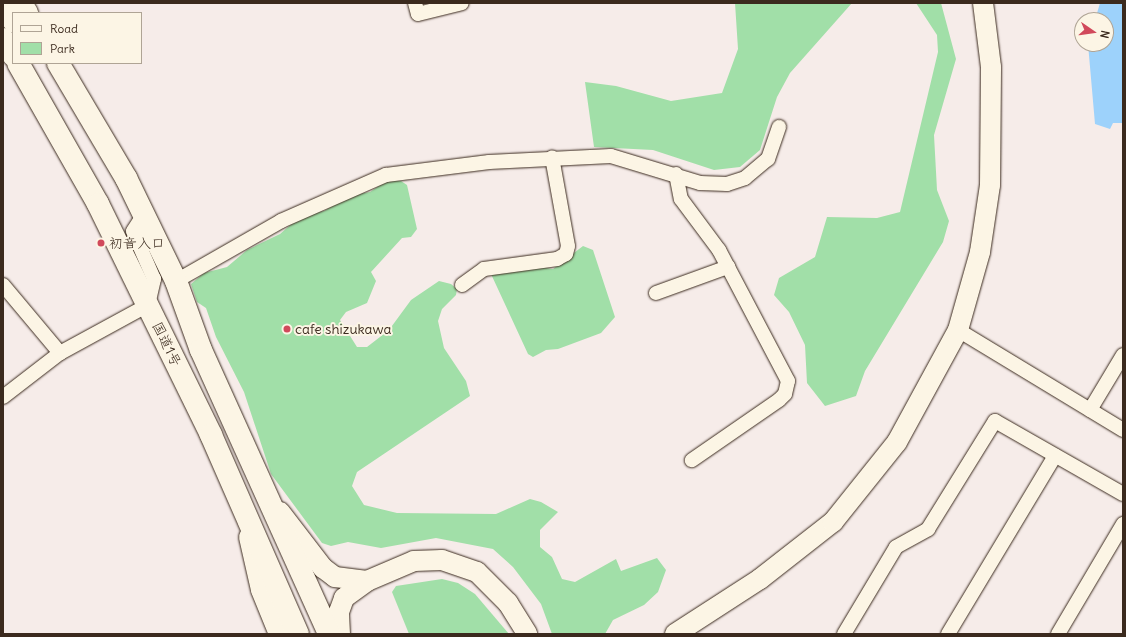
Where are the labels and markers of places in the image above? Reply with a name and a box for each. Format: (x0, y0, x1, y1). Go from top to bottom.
place label: 初音入口 (109, 235, 165, 251)
marker: 初音入口 (96, 238, 106, 248)
place label: cafe shizukawa (295, 321, 392, 337)
marker: cafe shizukawa (282, 324, 292, 334)

